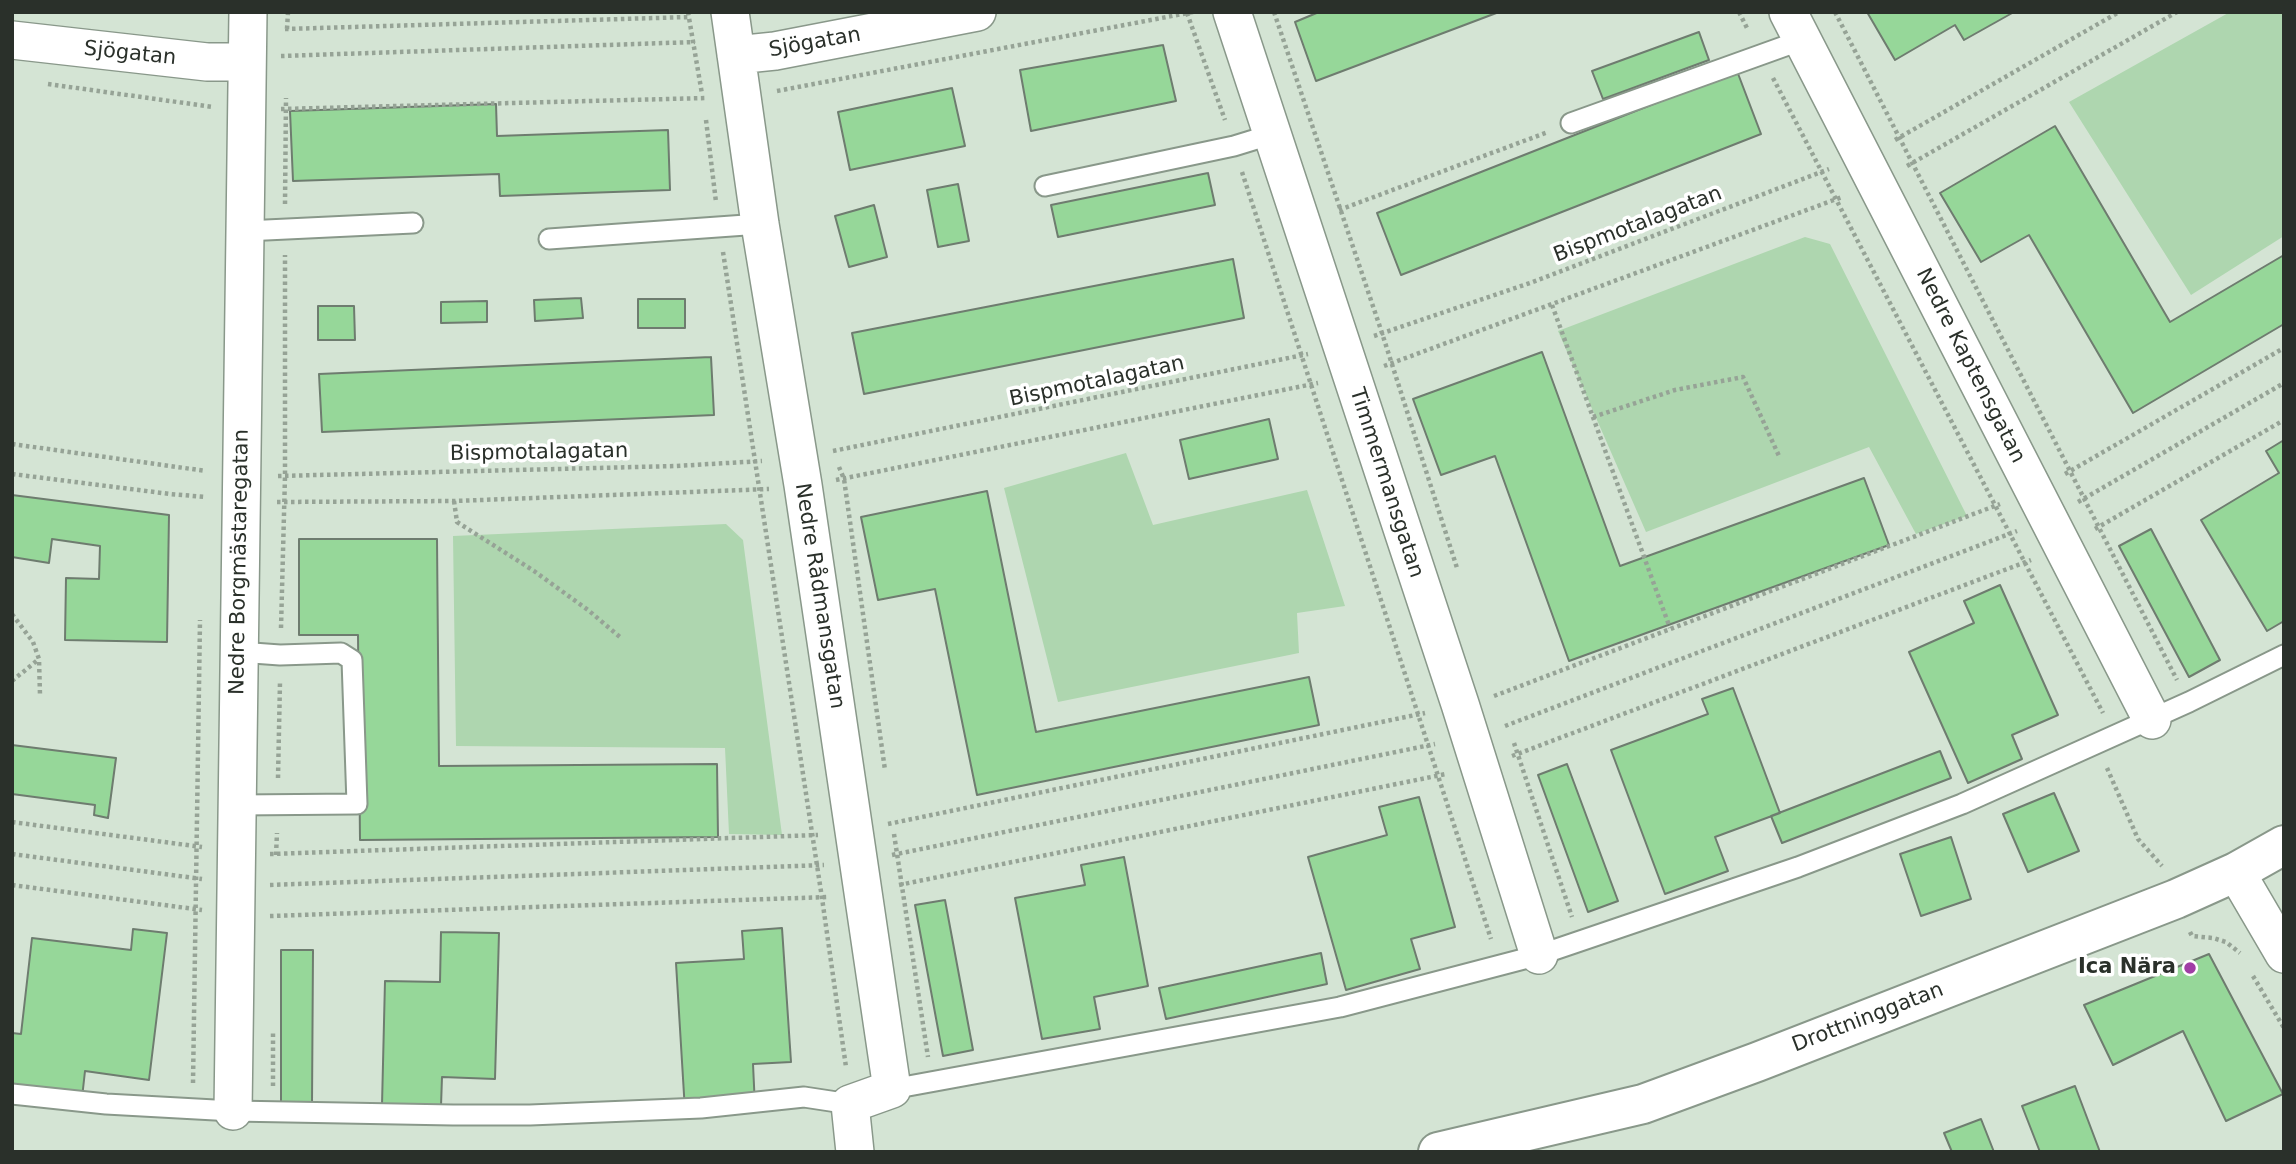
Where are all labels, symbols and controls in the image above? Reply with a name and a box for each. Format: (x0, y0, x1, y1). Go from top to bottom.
street label: Sjögatan (767, 23, 863, 63)
street label: Sjögatan (83, 37, 177, 71)
street label: Bispmotalagatan (1550, 181, 1726, 269)
street label: Nedre Kaptensgatan (1910, 264, 2030, 468)
street label: Bispmotalagatan (1007, 351, 1187, 413)
street label: Timmermansgatan (1343, 385, 1429, 581)
street label: Nedre Borgmästaregatan (225, 429, 255, 695)
street label: Bispmotalagatan (450, 439, 628, 467)
street label: Nedre Rådmansgatan (789, 481, 849, 711)
place label: Ica Nära (2078, 955, 2176, 981)
marker: Ica Nära (2182, 960, 2198, 976)
street label: Drottninggatan (1789, 978, 1947, 1058)

